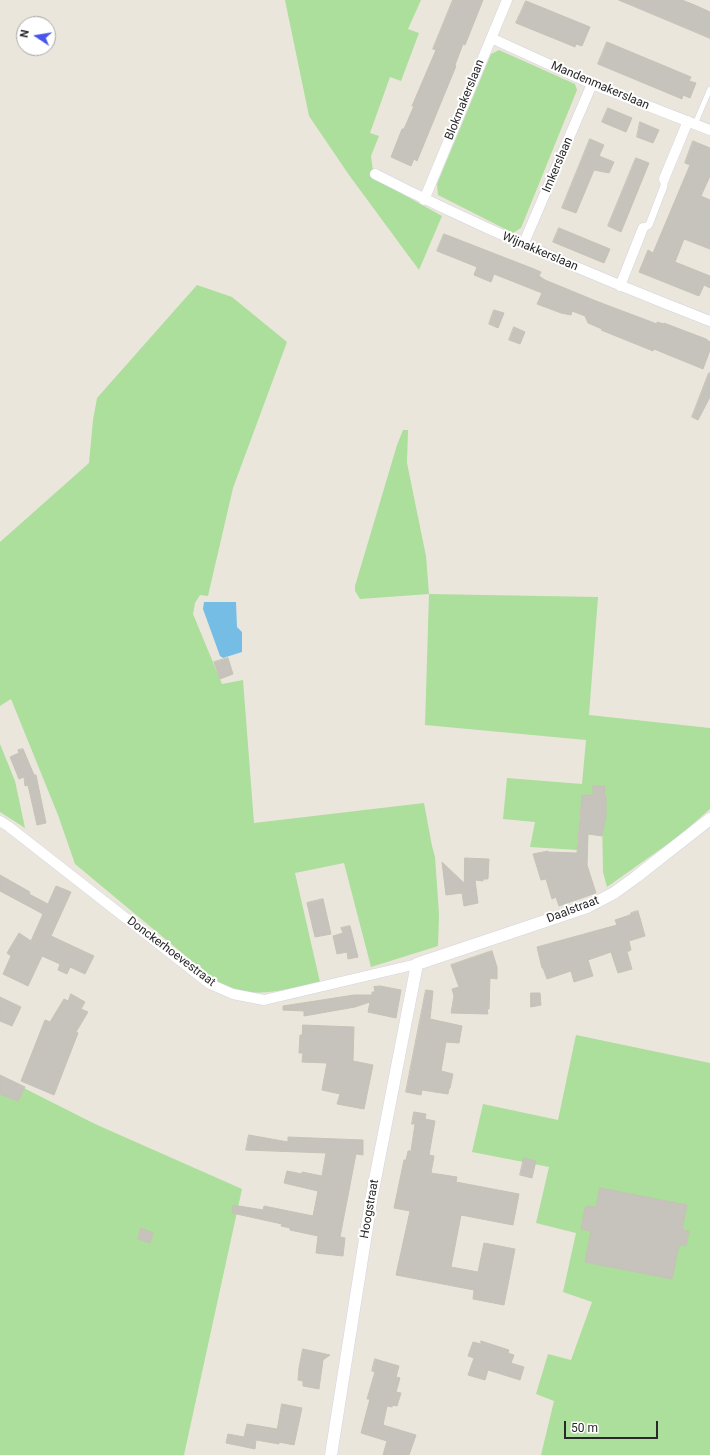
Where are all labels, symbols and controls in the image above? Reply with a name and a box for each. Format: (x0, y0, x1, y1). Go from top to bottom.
north arrow (16, 16, 56, 56)
text: N (18, 28, 32, 39)
street label: Blokmakerslaan (442, 58, 488, 142)
street label: Mandenmakerslaan (549, 59, 651, 113)
street label: Imkerslaan (540, 135, 576, 195)
street label: Wijnakkerslaan (500, 230, 580, 274)
street label: Daalstraat (545, 893, 601, 927)
street label: Donckerhoevestraat (124, 914, 218, 990)
street label: Hoogstraat (358, 1178, 382, 1240)
scale bar (566, 1413, 660, 1439)
text: 50 m (571, 1421, 598, 1435)

